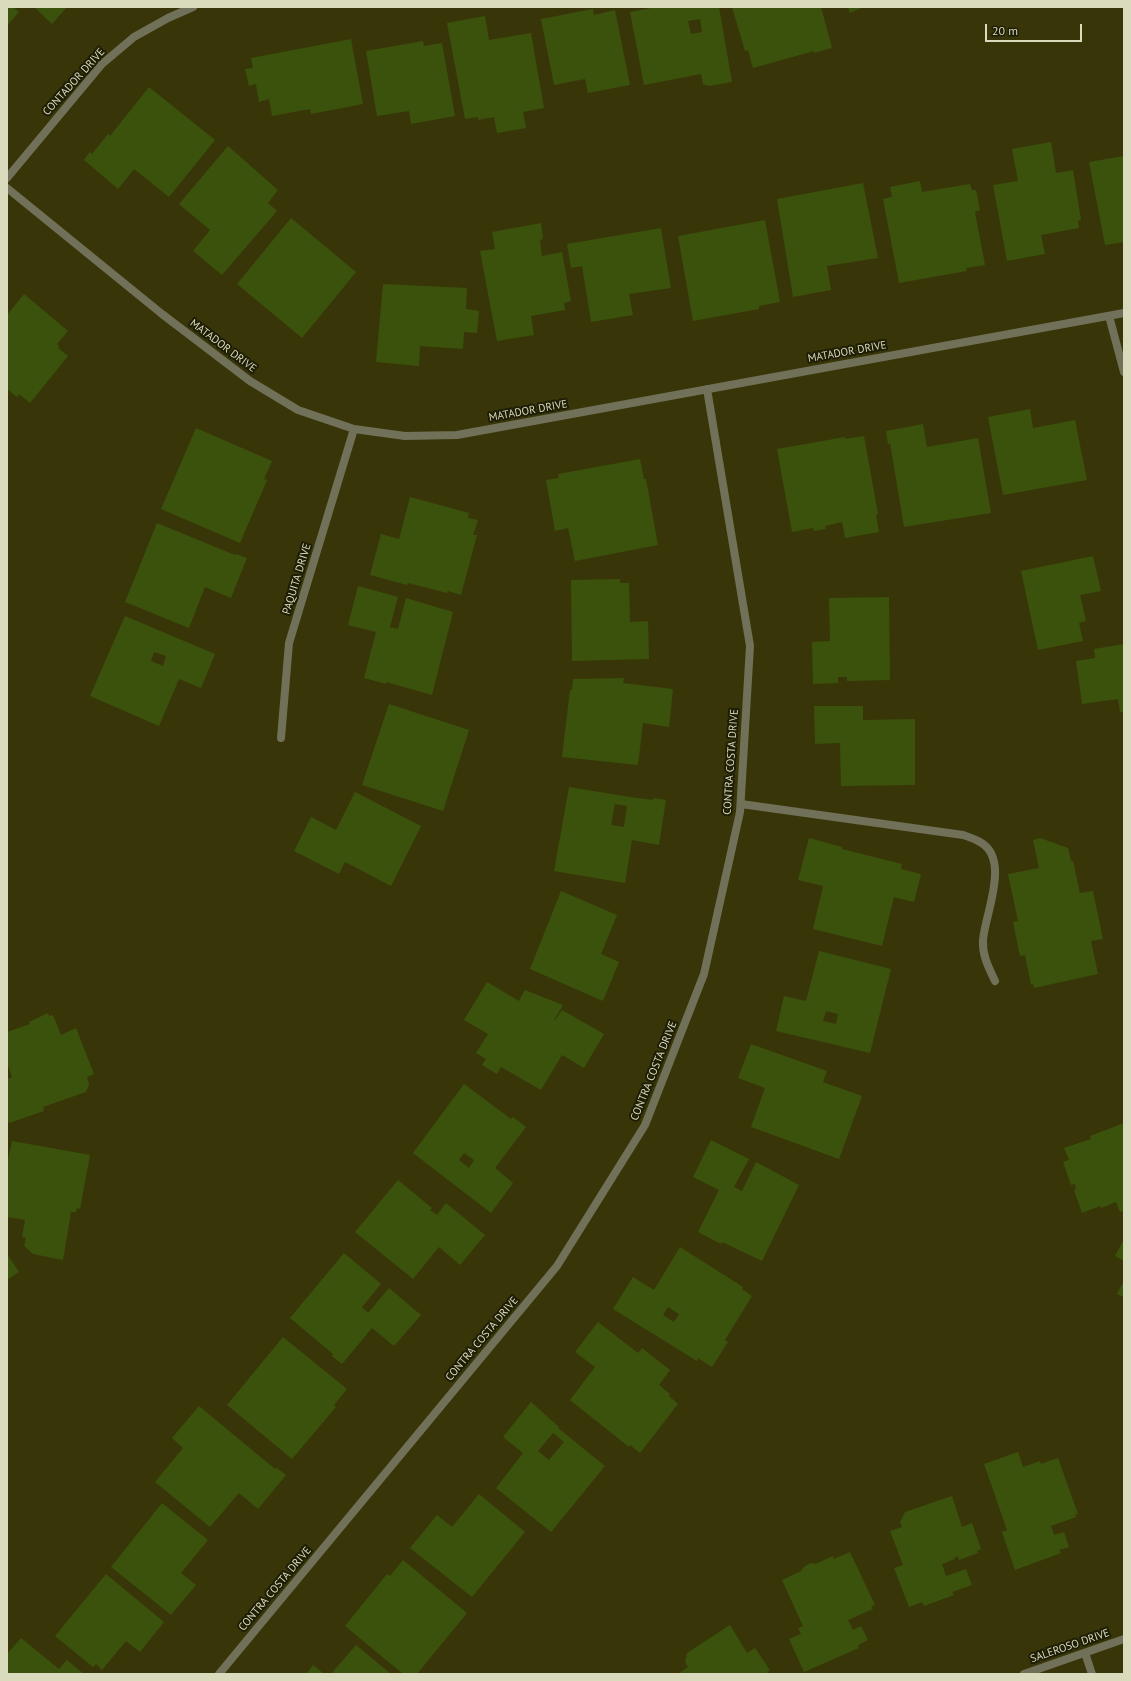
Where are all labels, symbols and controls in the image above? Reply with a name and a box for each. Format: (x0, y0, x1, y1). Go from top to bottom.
scale bar (987, 16, 1084, 42)
text: 20 m (992, 23, 1018, 38)
street label: CONTADOR DRIVE (40, 46, 108, 118)
street label: MATADOR DRIVE (187, 317, 259, 375)
street label: MATADOR DRIVE (807, 339, 887, 365)
street label: MATADOR DRIVE (488, 398, 568, 424)
street label: PAQUITA DRIVE (280, 542, 314, 616)
street label: CONTRA COSTA DRIVE (721, 709, 741, 815)
street label: CONTRA COSTA DRIVE (628, 1019, 680, 1123)
street label: CONTRA COSTA DRIVE (443, 1294, 521, 1384)
street label: CONTRA COSTA DRIVE (236, 1544, 314, 1634)
street label: SALEROSO DRIVE (1029, 1626, 1111, 1666)

